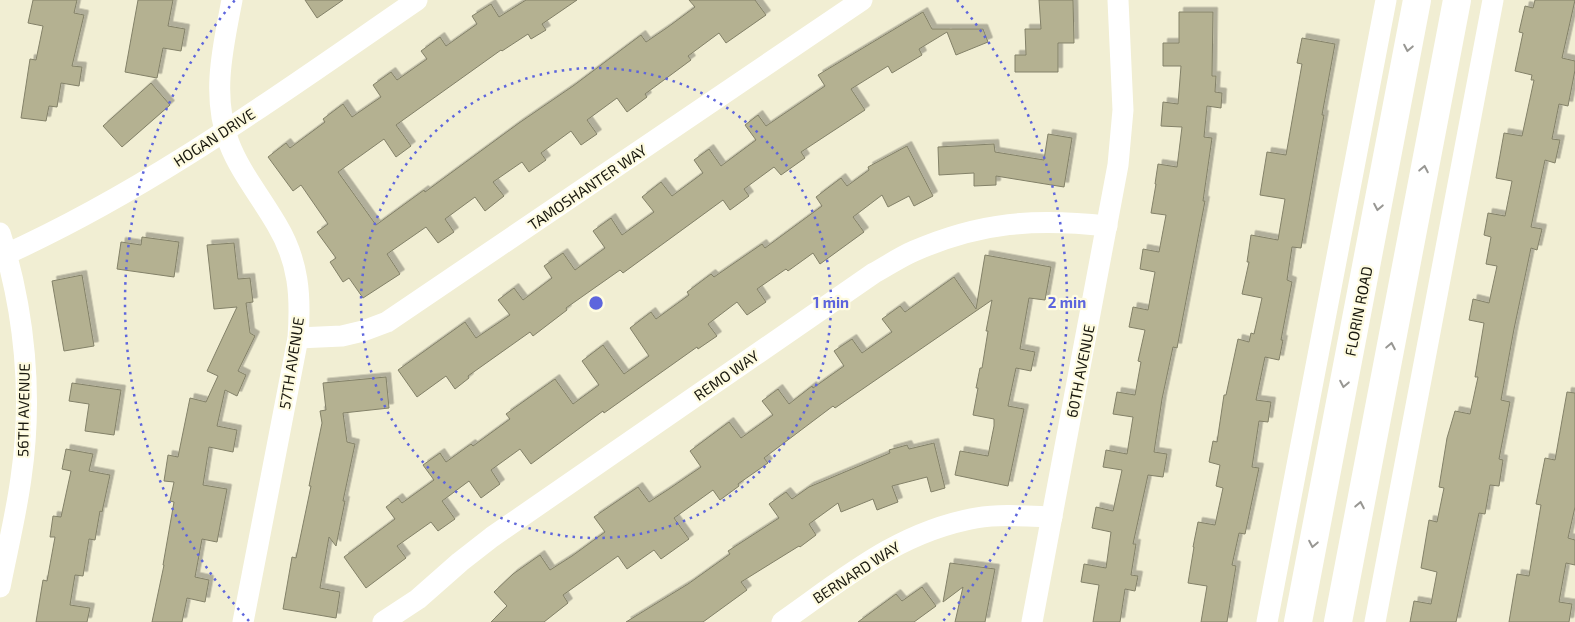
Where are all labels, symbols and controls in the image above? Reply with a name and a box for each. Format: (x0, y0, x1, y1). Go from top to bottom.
one-way arrow (1404, 43, 1414, 52)
street label: HOGAN DRIVE (170, 104, 258, 170)
street label: TAMOSHANTER WAY (524, 140, 650, 233)
one-way arrow (1419, 164, 1429, 173)
one-way arrow (1373, 203, 1383, 212)
street label: FLORIN ROAD (1340, 264, 1376, 357)
text: 1 min (813, 293, 849, 311)
text: 2 min (1048, 293, 1086, 311)
centre of rings (587, 294, 605, 312)
street label: 57TH AVENUE (275, 316, 307, 410)
street label: 60TH AVENUE (1062, 323, 1098, 419)
one-way arrow (1385, 341, 1395, 350)
street label: REMO WAY (690, 346, 762, 404)
street label: 56TH AVENUE (13, 363, 33, 457)
one-way arrow (1339, 380, 1349, 389)
one-way arrow (1355, 501, 1365, 510)
street label: BERNARD WAY (809, 537, 903, 607)
one-way arrow (1309, 539, 1319, 548)

